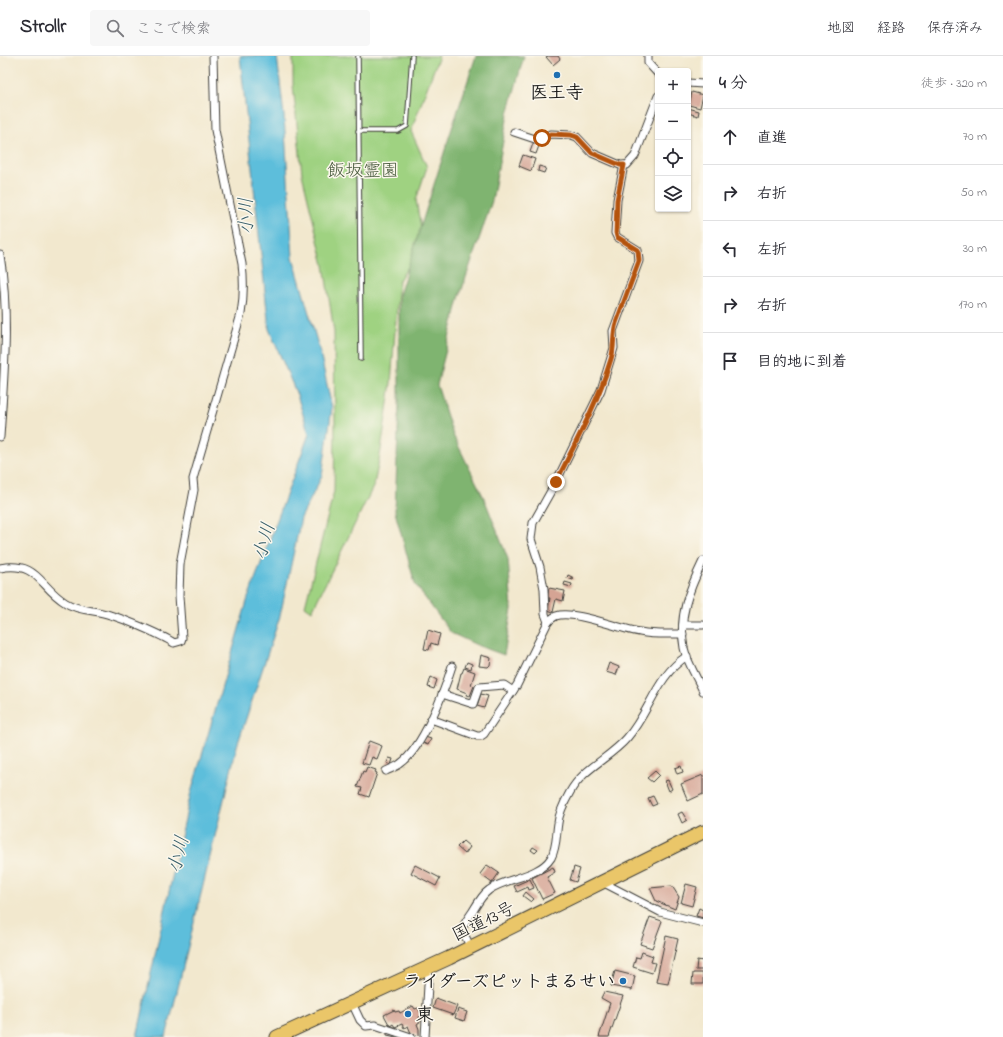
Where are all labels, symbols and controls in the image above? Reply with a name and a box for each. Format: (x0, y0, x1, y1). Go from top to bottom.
search box (90, 10, 370, 46)
text: Strollr (20, 14, 66, 41)
icon: search (104, 17, 126, 39)
text: ここで検索 (136, 18, 211, 40)
text: 地図 (827, 18, 855, 39)
text: 経路 (877, 18, 905, 39)
text: 保存済み (927, 18, 983, 39)
map controls (655, 68, 691, 212)
button: + (655, 68, 691, 104)
marker: 医王寺 (552, 70, 562, 80)
text: 4 分 (719, 71, 747, 96)
text: 徒歩 · 320 m (921, 74, 987, 93)
place label: 医王寺 (530, 81, 584, 107)
button: − (655, 104, 691, 140)
icon: ahead (719, 126, 741, 148)
text: 直進 (757, 127, 787, 149)
text: 70 m (963, 127, 987, 146)
route start (533, 129, 551, 147)
button: locate (655, 140, 691, 176)
park label: 飯坂霊園 (327, 159, 399, 185)
button: layers (655, 176, 691, 212)
icon: right (719, 182, 741, 204)
text: 右折 (757, 183, 787, 205)
text: 50 m (961, 183, 987, 202)
water label: 小川 (234, 197, 261, 235)
icon: left (719, 238, 741, 260)
text: 左折 (757, 239, 787, 261)
text: 30 m (963, 239, 987, 258)
icon: right (719, 294, 741, 316)
text: 右折 (757, 295, 787, 317)
text: 170 m (959, 295, 987, 314)
icon: arrive (719, 350, 741, 372)
text: 目的地に到着 (757, 351, 847, 373)
route end (547, 473, 565, 491)
water label: 小川 (247, 520, 283, 564)
water label: 小川 (162, 833, 197, 876)
street label: 国道13号 (448, 896, 520, 949)
place label: ライダーズピットまるせい (403, 970, 615, 996)
marker: ライダーズピットまるせい (618, 976, 628, 986)
place label: 東 (416, 1003, 434, 1029)
marker: 東 (403, 1009, 413, 1019)

